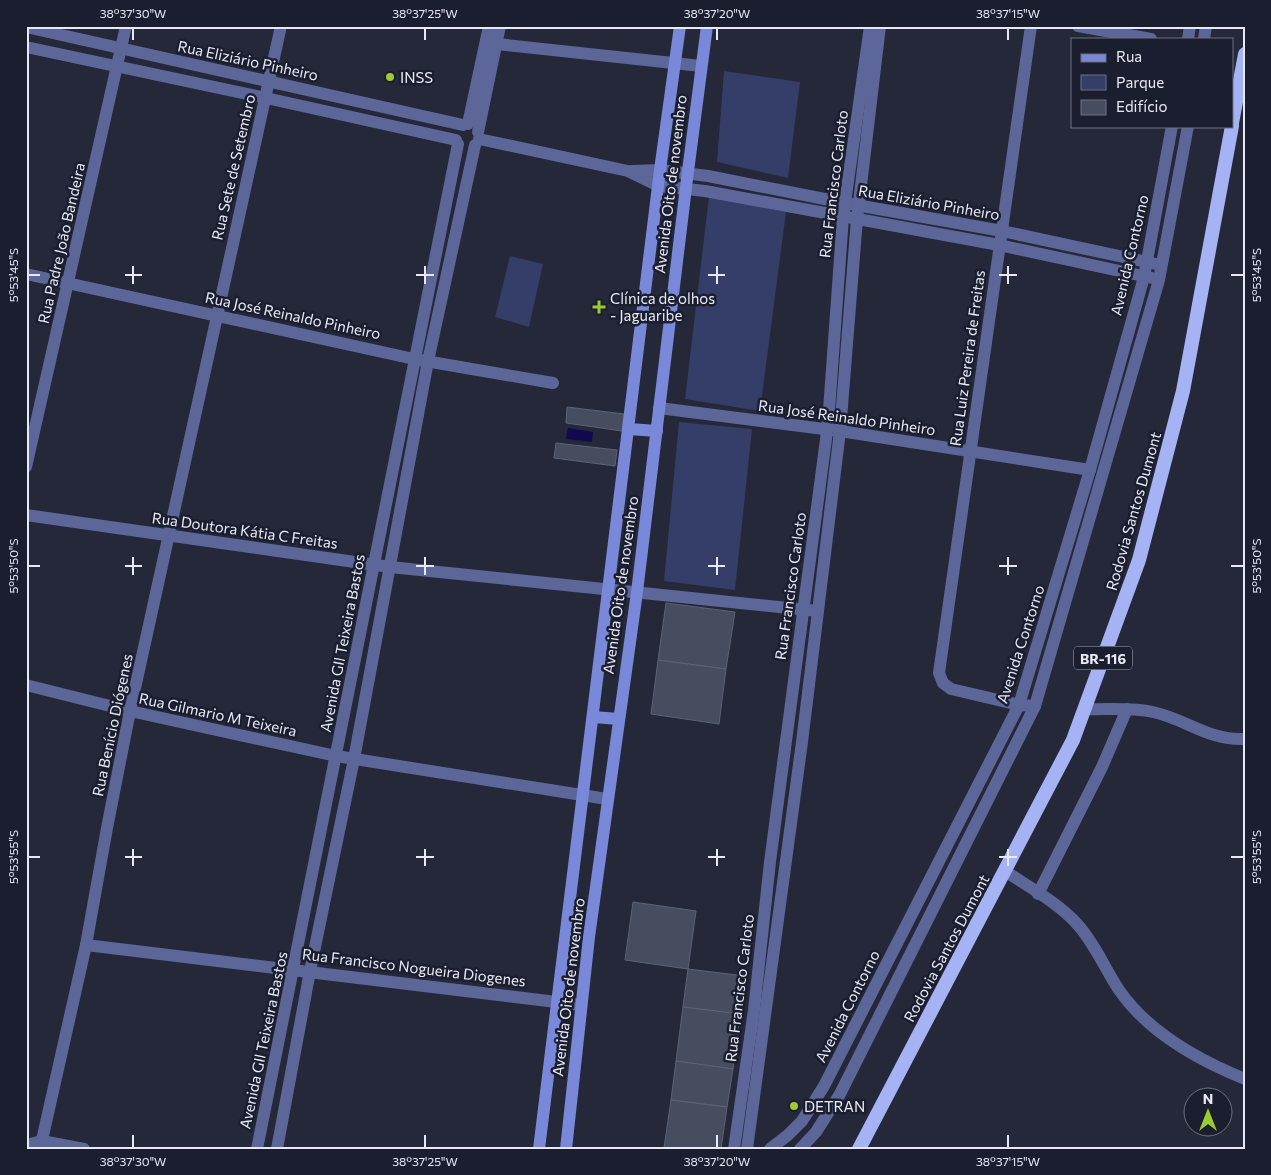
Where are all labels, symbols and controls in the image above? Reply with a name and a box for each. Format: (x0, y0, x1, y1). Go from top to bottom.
text: 38°37'30"W (100, 6, 166, 20)
text: 38°37'25"W (392, 6, 458, 20)
text: 38°37'20"W (684, 6, 750, 20)
text: 38°37'15"W (976, 6, 1040, 20)
street label: Rua Eliziário Pinheiro (176, 36, 320, 84)
legend (1071, 38, 1234, 128)
text: Rua (1116, 47, 1142, 65)
place label: INSS (400, 68, 433, 86)
marker: INSS (384, 71, 396, 83)
text: Parque (1116, 73, 1164, 91)
street label: Rua Sete de Setembro (207, 92, 259, 242)
street label: Avenida Oito de novembro (650, 94, 690, 274)
text: Edifício (1116, 97, 1167, 115)
street label: Rua Francisco Carloto (815, 109, 851, 259)
street label: Rua Padre João Bandeira (34, 161, 88, 325)
street label: Rua Eliziário Pinheiro (857, 181, 1001, 223)
street label: Avenida Contorno (1106, 193, 1152, 317)
text: 5°53'45"S (6, 248, 20, 302)
text: 5°53'45"S (1249, 248, 1263, 302)
street label: Rua Luiz Pereira de Freitas (946, 269, 988, 447)
street label: Rua José Reinaldo Pinheiro (204, 288, 382, 342)
place label: Clínica de olhos - Jaguaribe (610, 289, 715, 324)
marker: Clínica de olhos - Jaguaribe (592, 300, 606, 314)
street label: Rua José Reinaldo Pinheiro (757, 396, 937, 438)
street label: Rodovia Santos Dumont (1102, 430, 1164, 592)
street label: Avenida Oito de novembro (599, 495, 641, 675)
street label: Rua Doutora Kátia C Freitas (151, 508, 339, 552)
street label: Rua Francisco Carloto (771, 511, 809, 661)
text: 5°53'50"S (6, 539, 20, 593)
text: 5°53'50"S (1249, 539, 1263, 593)
street label: Avenida GIl Teixeira Bastos (316, 552, 368, 734)
street label: Avenida Contorno (992, 583, 1048, 705)
road number: BR-116 (1074, 646, 1132, 670)
street label: Rua Benício Diógenes (88, 652, 136, 798)
street label: Rua Gilmario M Teixeira (137, 688, 299, 740)
text: 5°53'55"S (6, 830, 20, 884)
text: 5°53'55"S (1249, 830, 1263, 884)
street label: Rodovia Santos Dumont (900, 871, 992, 1025)
street label: Avenida Oito de novembro (548, 897, 588, 1077)
street label: Rua Francisco Carloto (721, 913, 757, 1063)
street label: Rua Francisco Nogueira Diogenes (301, 944, 527, 990)
street label: Avenida Contorno (811, 947, 883, 1065)
street label: Avenida GIl Teixeira Bastos (235, 949, 291, 1130)
north arrow (1184, 1088, 1234, 1138)
text: N (1203, 1090, 1213, 1107)
place label: DETRAN (804, 1097, 865, 1115)
marker: DETRAN (788, 1100, 800, 1112)
text: 38°37'30"W (100, 1154, 166, 1168)
text: 38°37'25"W (392, 1154, 458, 1168)
text: 38°37'20"W (684, 1154, 750, 1168)
text: 38°37'15"W (976, 1154, 1040, 1168)

